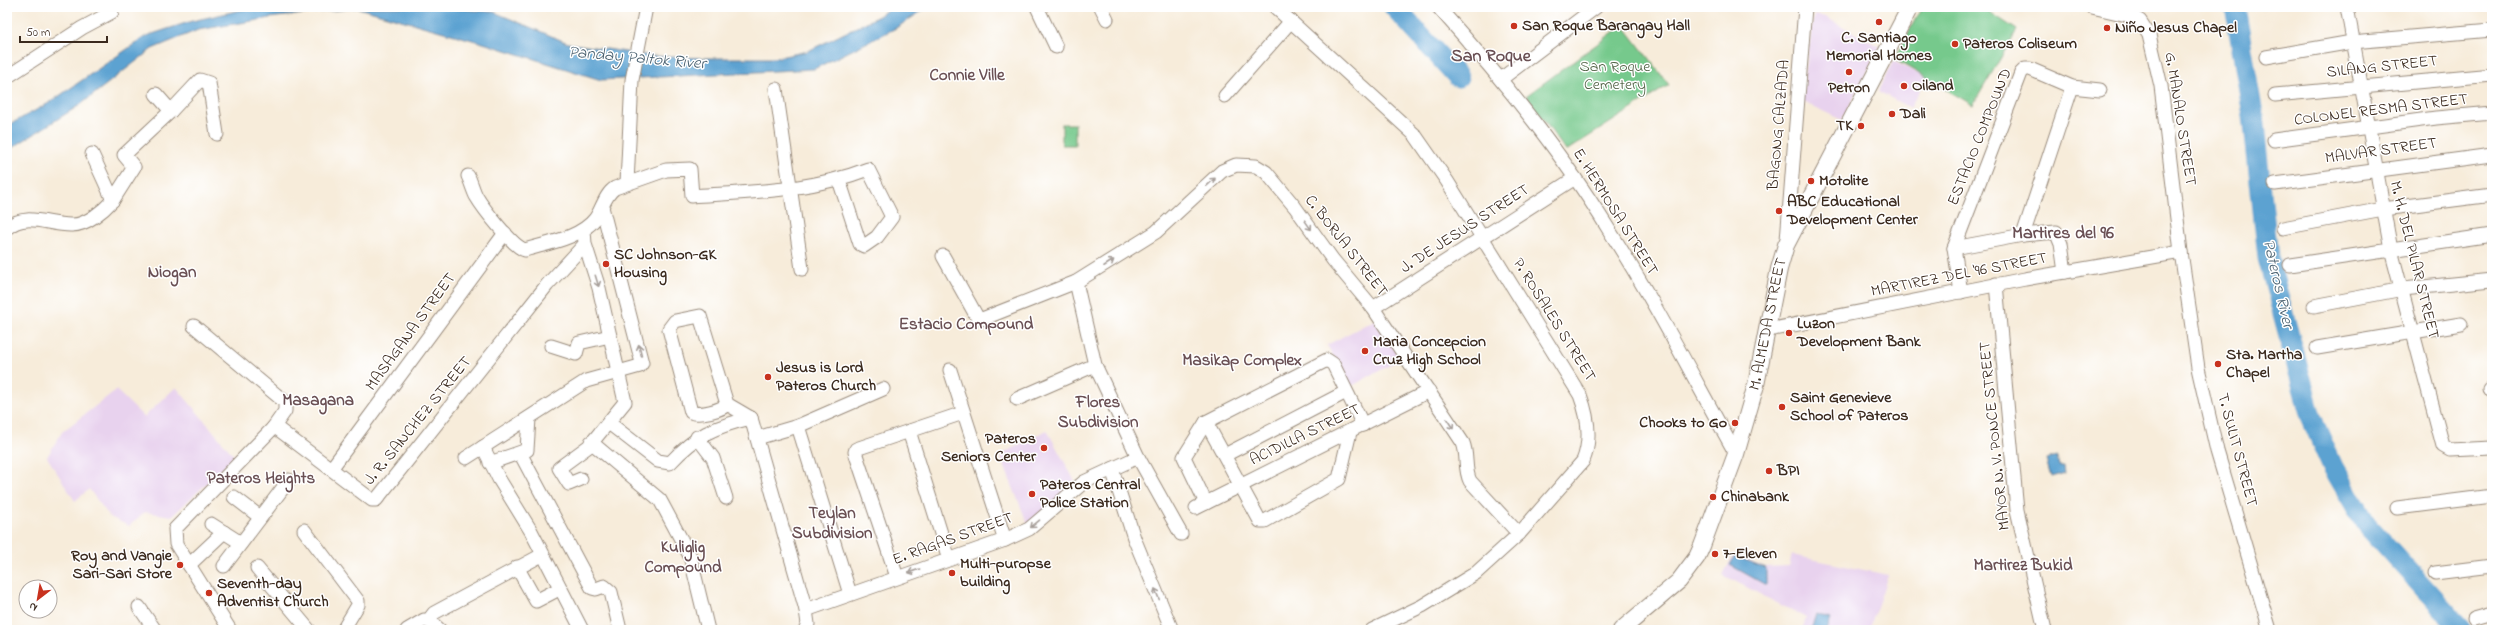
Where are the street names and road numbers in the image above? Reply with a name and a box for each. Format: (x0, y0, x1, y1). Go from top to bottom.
street label: SILANG STREET (2325, 49, 2439, 85)
street label: G. MANALO STREET (2158, 51, 2202, 187)
street label: BAGONG CALZADA (1761, 59, 1797, 192)
street label: ESTACIO COMPOUND (1942, 65, 2018, 209)
street label: COLONEL RESMA STREET (2293, 87, 2469, 133)
street label: MALVAR STREET (2324, 131, 2438, 171)
street label: E. HERMOSA STREET (1566, 144, 1664, 280)
street label: J. DE JESUS STREET (1396, 178, 1534, 280)
street label: M. H. DEL PILAR STREET (2383, 178, 2445, 342)
street label: C. BORJA STREET (1298, 190, 1394, 302)
street label: MARTIREZ DEL '96 STREET (1869, 246, 2049, 304)
street label: P. ROSALES STREET (1506, 253, 1602, 387)
street label: M. ALMEDA STREET (1743, 255, 1794, 393)
street label: MASAGANA STREET (360, 268, 462, 396)
street label: MAYOR N. V. PONCE STREET (1973, 340, 2017, 532)
street label: J. R. SANCHEZ STREET (358, 351, 478, 491)
street label: T. SULIT STREET (2210, 391, 2264, 509)
street label: ACIDILLA STREET (1246, 398, 1364, 472)
street label: E. RAGAS STREET (889, 506, 1017, 572)

